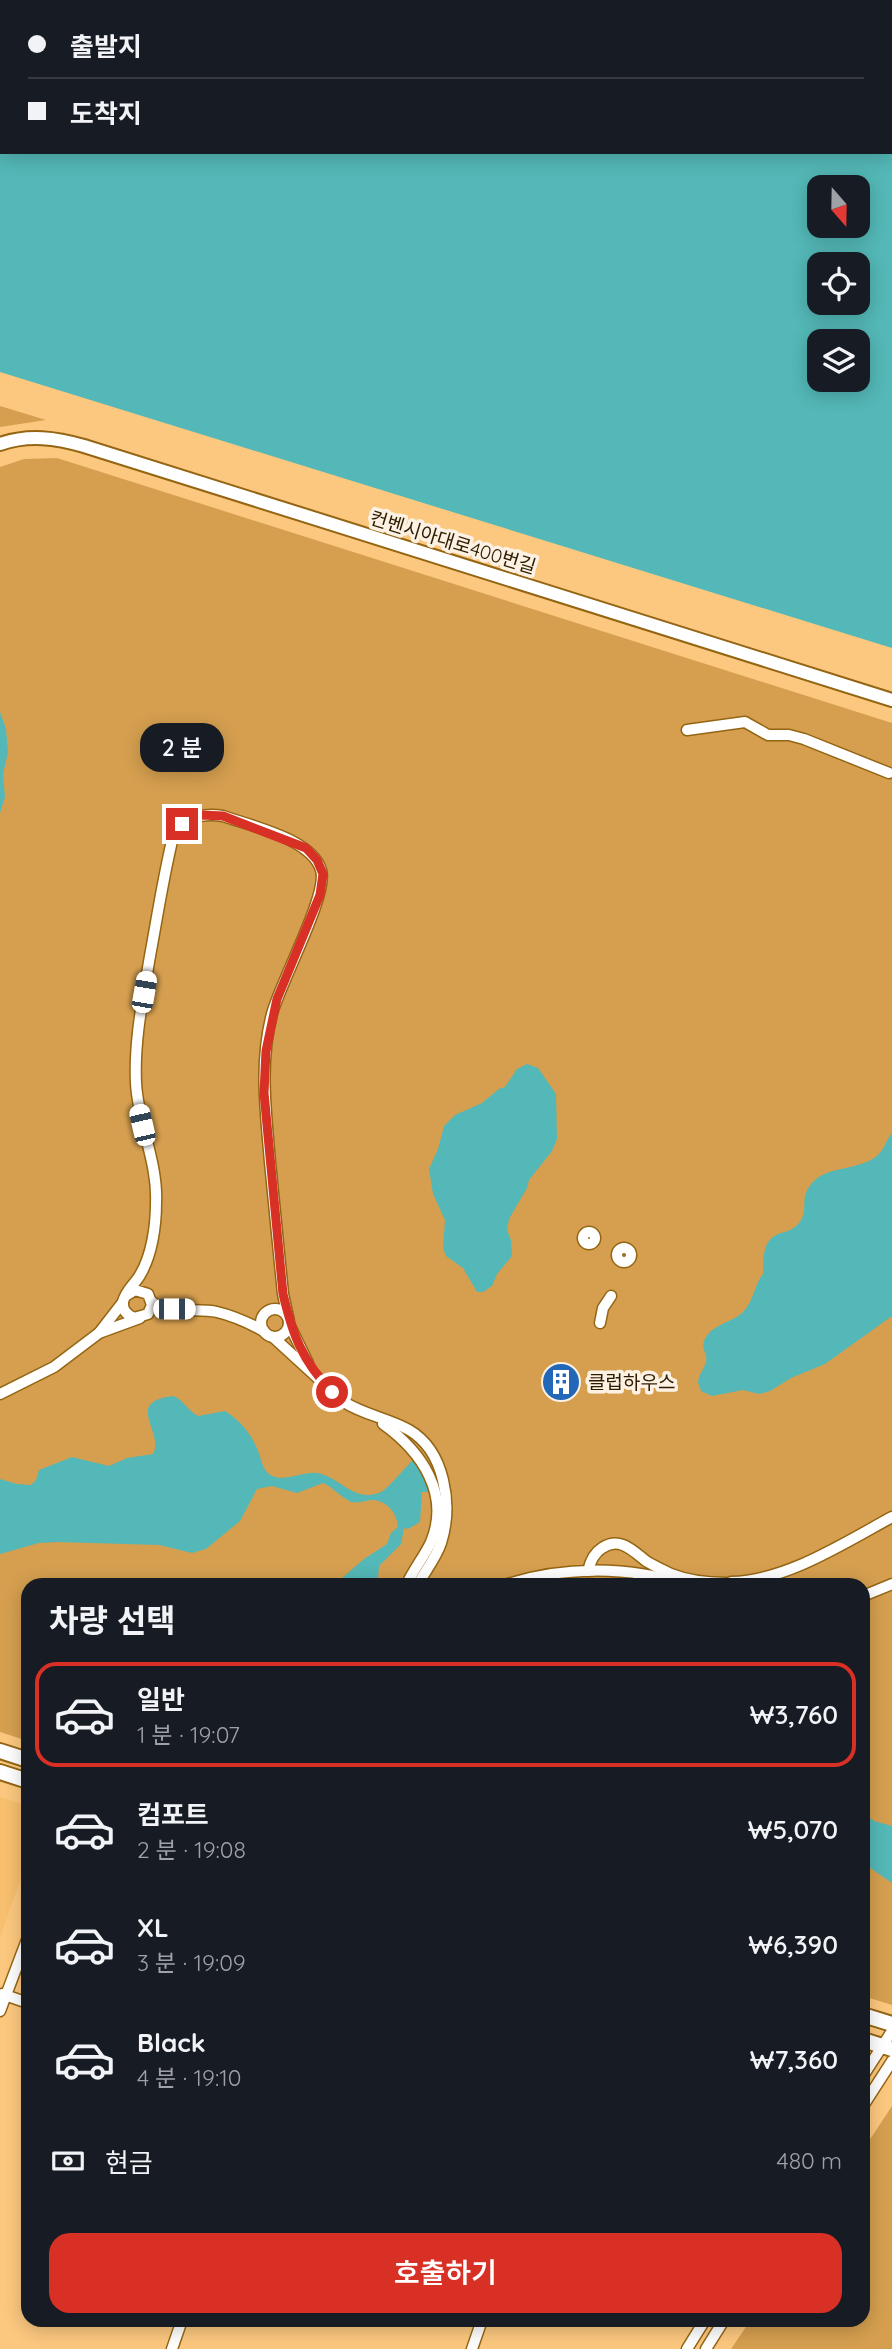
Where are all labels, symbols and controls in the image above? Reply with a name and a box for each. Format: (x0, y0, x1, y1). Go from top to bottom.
text: 출발지 (70, 30, 142, 63)
text: 도착지 (70, 97, 142, 130)
north arrow (807, 175, 870, 238)
map controls (807, 175, 870, 392)
button: locate (807, 252, 870, 315)
button: layers (807, 329, 870, 392)
street label: 컨벤시아대로400번길 (367, 505, 539, 579)
callout: 2 분 (140, 722, 224, 772)
text: 2 분 (162, 733, 202, 762)
route end (166, 808, 198, 840)
car (131, 969, 158, 1015)
car (128, 1102, 157, 1148)
car (154, 1299, 196, 1320)
building icon: 클럽하우스 (540, 1361, 582, 1403)
place label: 클럽하우스 (588, 1370, 675, 1394)
route start (316, 1376, 348, 1408)
text: 차량 선택 (49, 1600, 176, 1640)
icon: car (53, 1683, 116, 1746)
text: 일반 (137, 1683, 185, 1716)
text: ₩3,760 (750, 1698, 838, 1731)
text: 1 분 · 19:07 (137, 1720, 240, 1749)
icon: car (53, 1798, 116, 1861)
text: 컴포트 (137, 1798, 209, 1831)
text: ₩5,070 (748, 1813, 838, 1846)
text: 2 분 · 19:08 (137, 1835, 246, 1864)
text: XL (137, 1911, 169, 1944)
icon: car (53, 1913, 116, 1976)
text: ₩6,390 (748, 1928, 838, 1961)
text: 3 분 · 19:09 (137, 1948, 246, 1977)
text: Black (137, 2026, 206, 2059)
icon: car (53, 2028, 116, 2091)
text: ₩7,360 (750, 2043, 838, 2076)
text: 4 분 · 19:10 (137, 2063, 241, 2092)
icon: cash (49, 2142, 87, 2180)
text: 현금 (105, 2146, 153, 2179)
text: 480 m (777, 2146, 842, 2175)
button: 호출하기 (49, 2233, 842, 2313)

